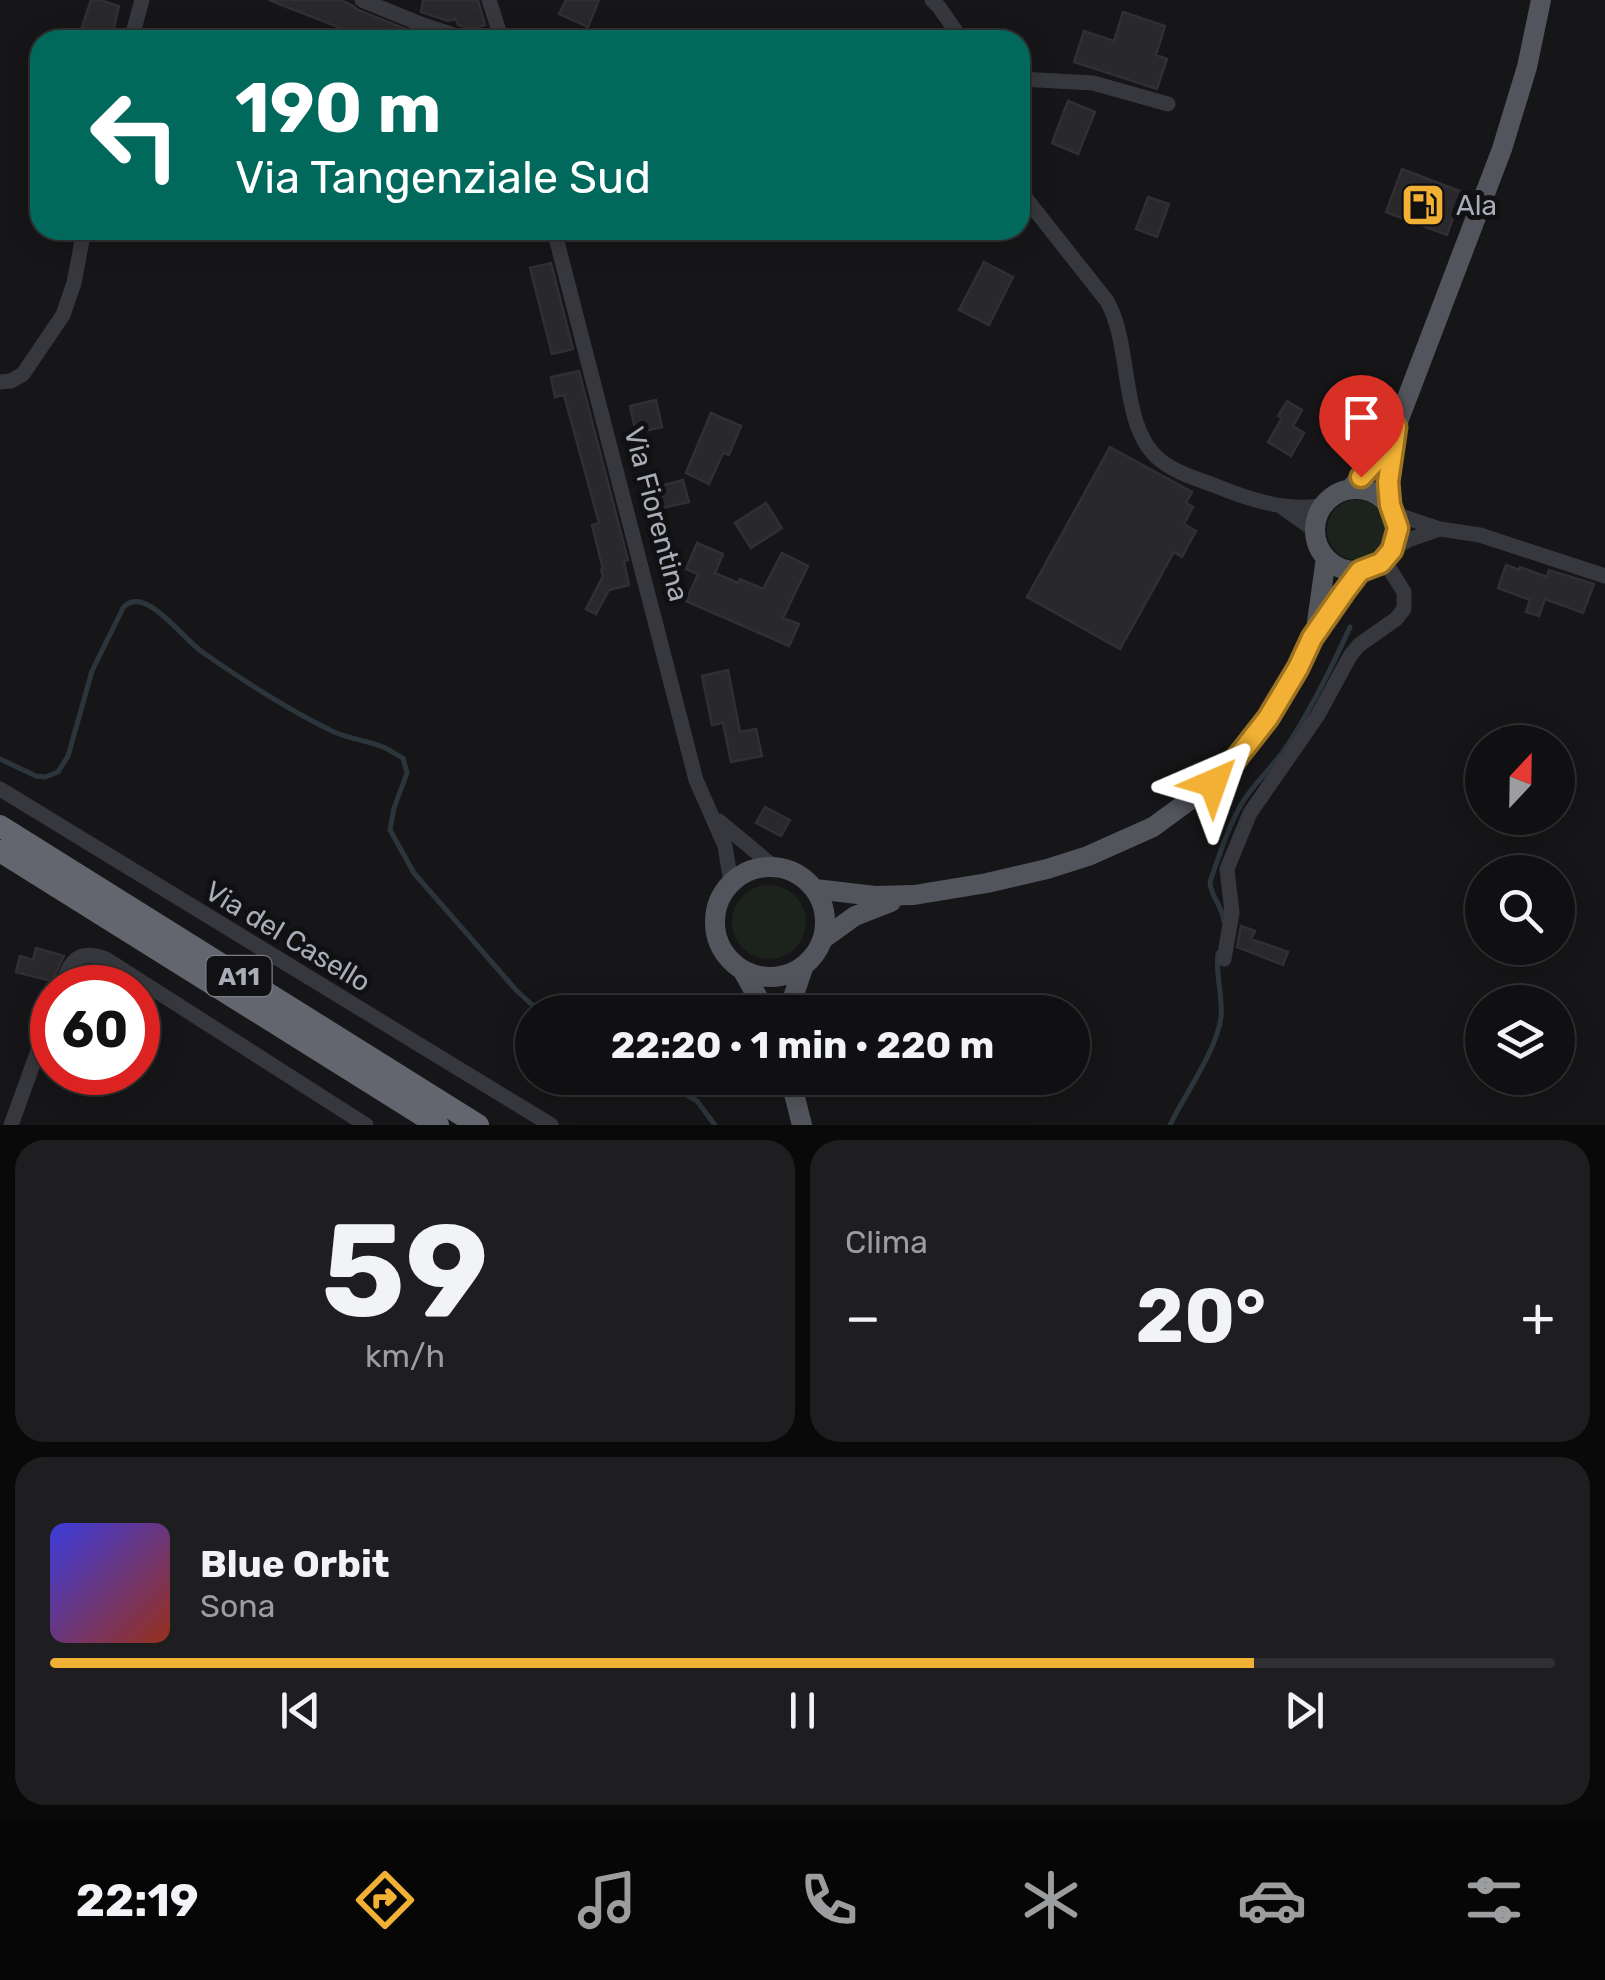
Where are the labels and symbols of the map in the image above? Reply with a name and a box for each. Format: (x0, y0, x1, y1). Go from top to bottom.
fuel station icon: Ala (1400, 182, 1446, 228)
place label: Ala (1456, 189, 1497, 222)
pin (1319, 375, 1404, 478)
street label: Via Fiorentina (617, 423, 696, 605)
north arrow (1465, 725, 1575, 835)
position arrow (1161, 731, 1265, 835)
street label: Via del Casello (199, 874, 376, 999)
road number: A11 (206, 956, 272, 996)
speed limit sign: 60 (30, 965, 160, 1095)

